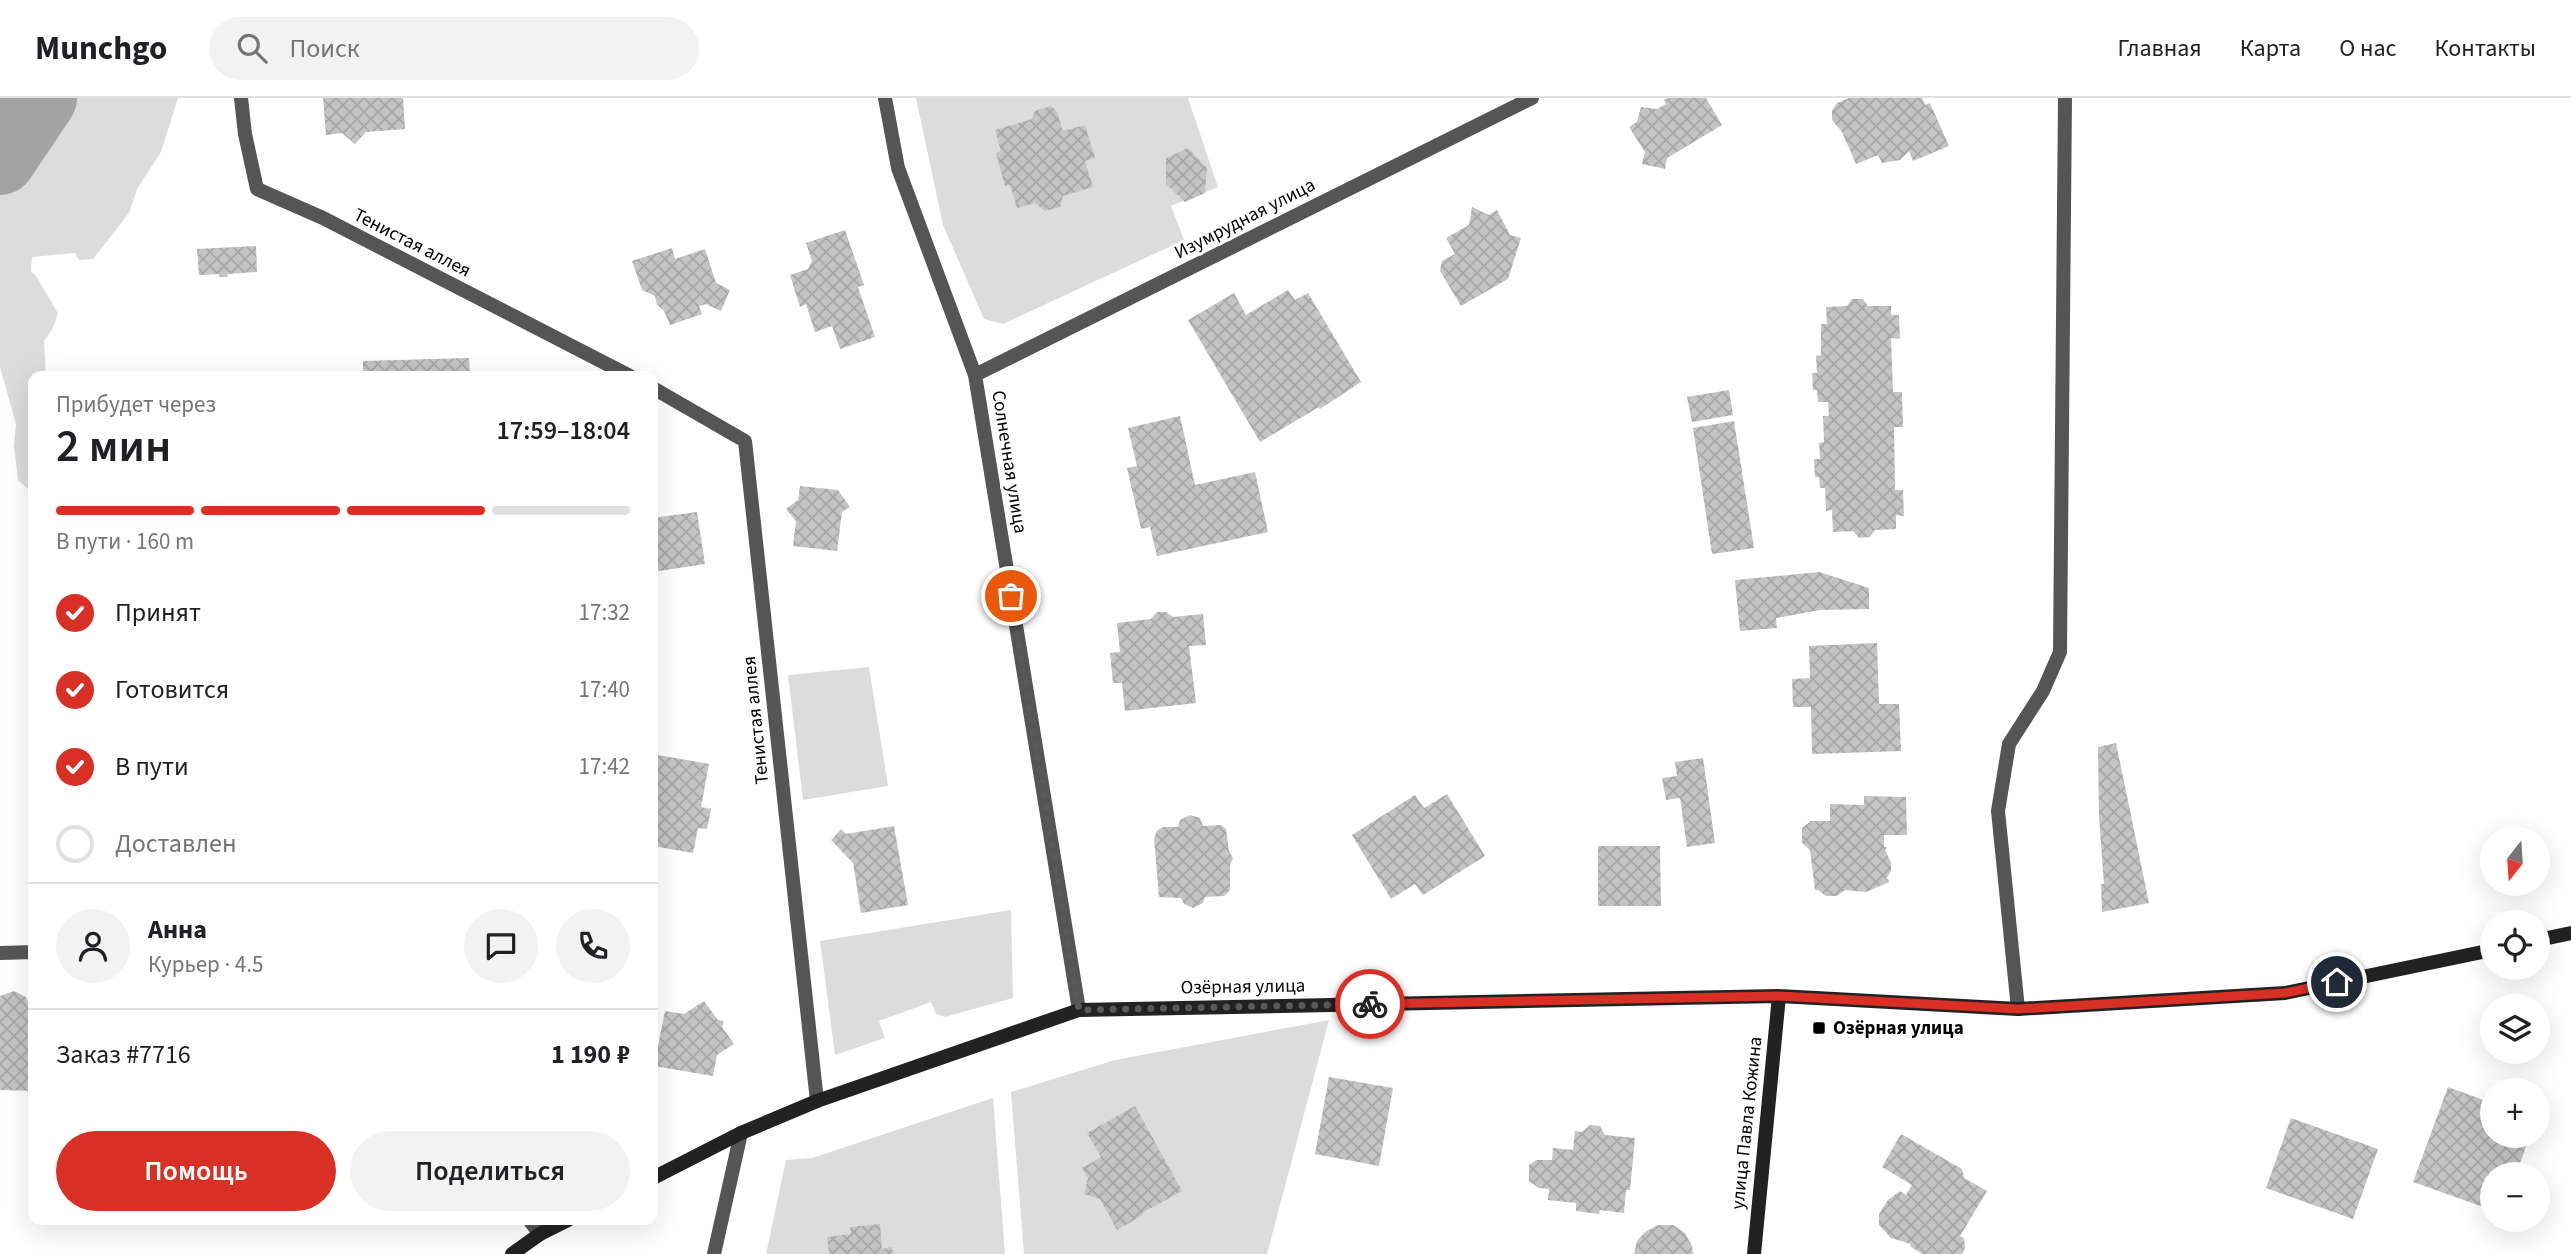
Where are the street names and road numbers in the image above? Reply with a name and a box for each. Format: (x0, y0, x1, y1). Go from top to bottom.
street label: Изумрудная улица (1170, 172, 1320, 266)
street label: Тенистая аллея (349, 202, 475, 284)
street label: Солнечная улица (984, 388, 1034, 536)
street label: Тенистая аллея (736, 655, 776, 785)
street label: Озёрная улица (1180, 972, 1306, 1002)
street label: улица Павла Кожина (1724, 1035, 1770, 1211)

